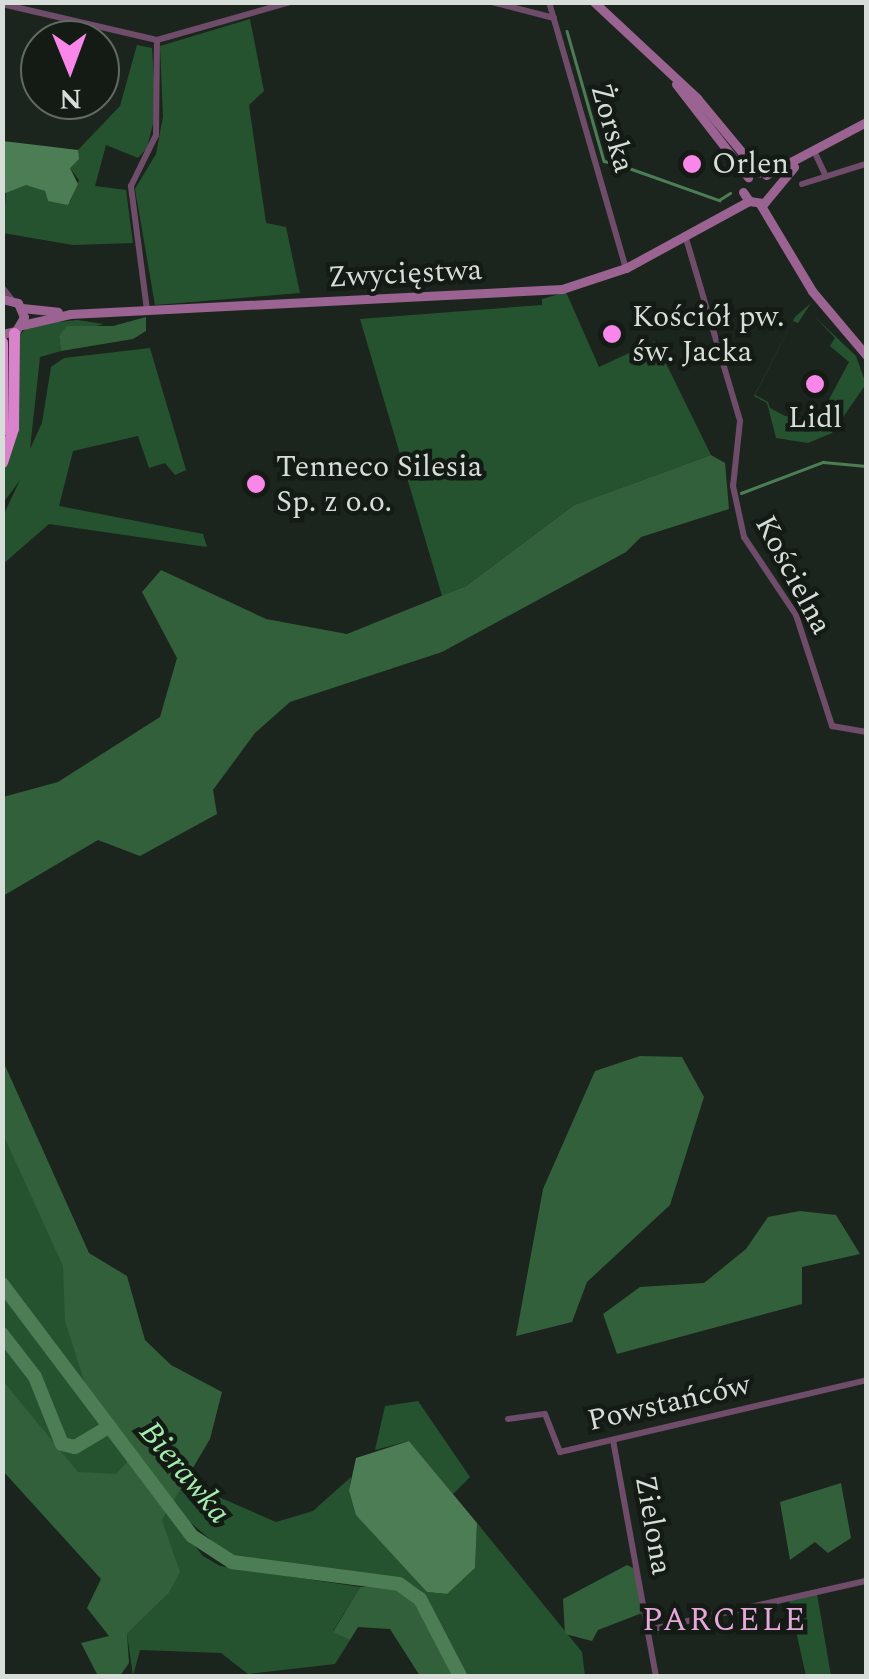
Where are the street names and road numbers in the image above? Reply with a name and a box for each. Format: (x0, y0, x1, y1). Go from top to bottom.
street label: Żorska (582, 79, 642, 177)
street label: Zwycięstwa (327, 252, 483, 296)
street label: Kościelna (747, 510, 839, 640)
street label: Powstańców (584, 1367, 754, 1439)
street label: Zielona (627, 1472, 679, 1578)

